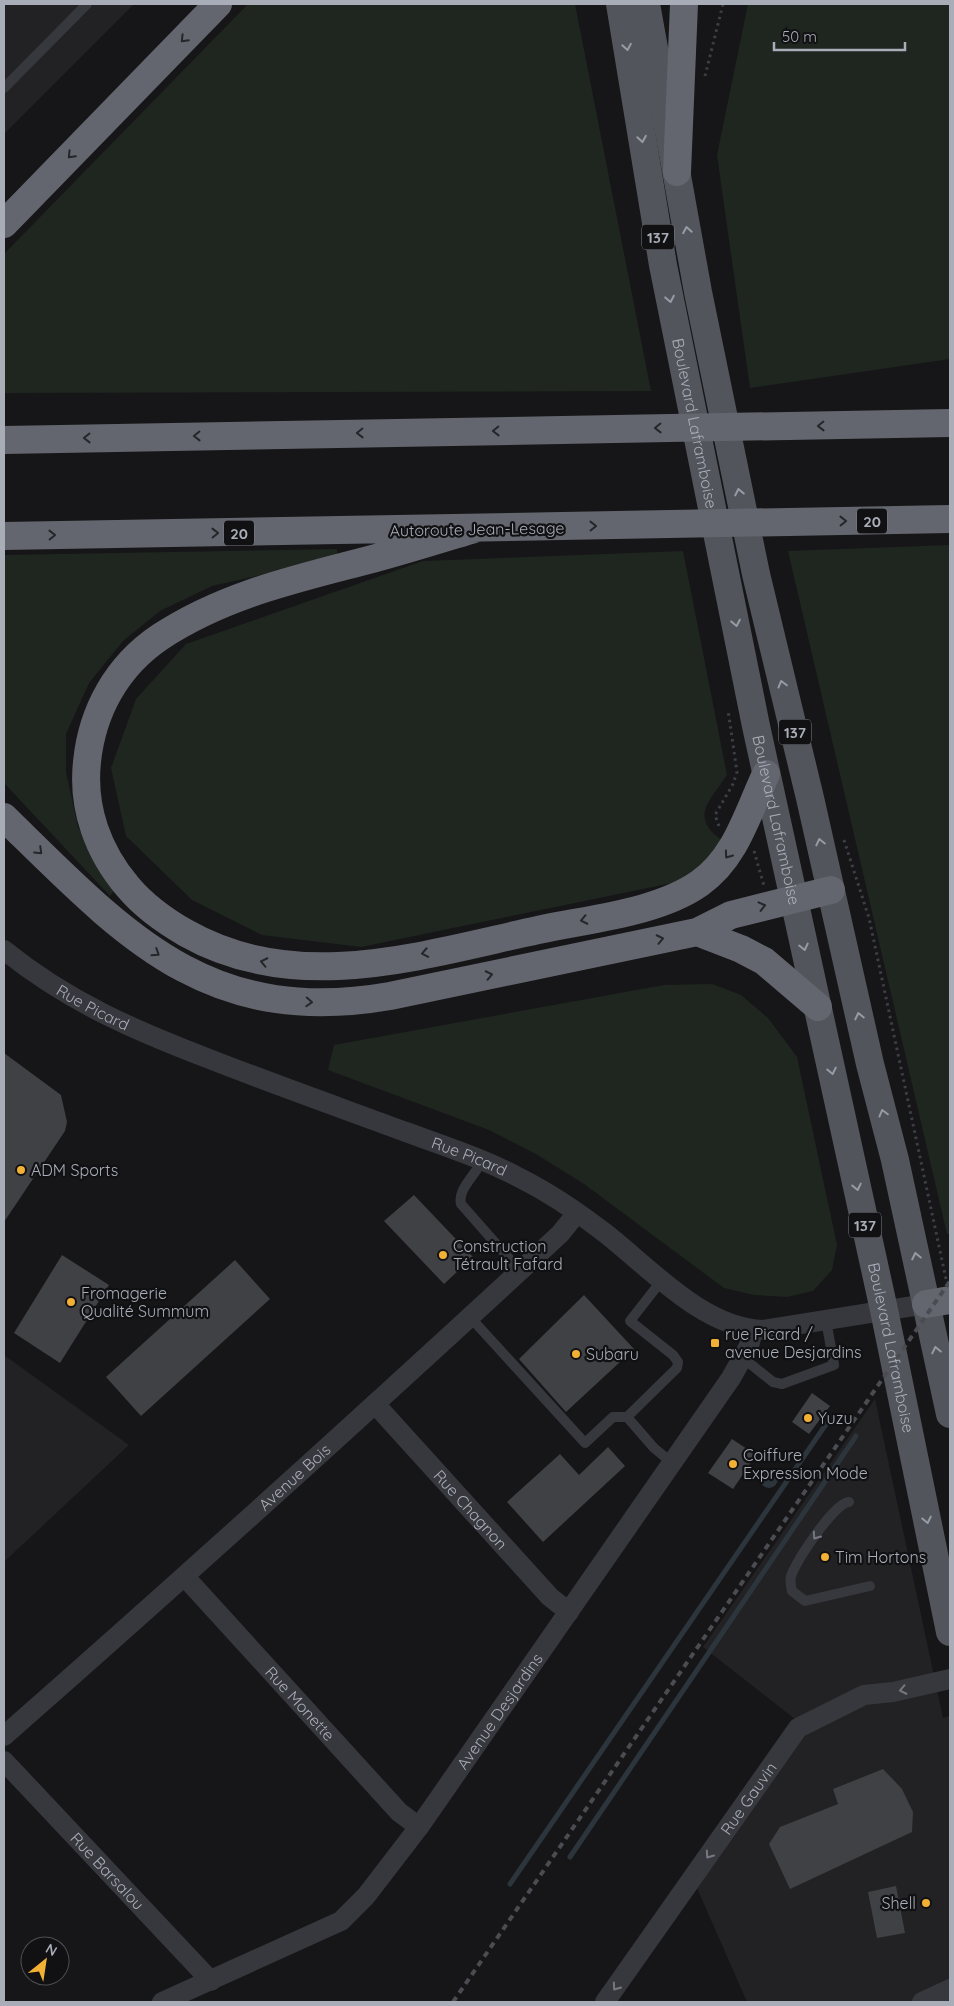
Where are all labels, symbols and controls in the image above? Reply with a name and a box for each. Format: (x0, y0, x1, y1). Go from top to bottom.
scale bar (774, 20, 905, 52)
text: 50 m (782, 27, 817, 46)
one-way arrow (181, 33, 190, 42)
one-way arrow (622, 43, 632, 52)
one-way arrow (637, 135, 647, 144)
one-way arrow (67, 149, 76, 158)
road number: 137 (642, 224, 674, 250)
one-way arrow (682, 225, 692, 234)
one-way arrow (664, 295, 675, 304)
street label: Boulevard Laframboise (668, 336, 722, 510)
one-way arrow (817, 420, 825, 431)
one-way arrow (654, 423, 662, 433)
one-way arrow (491, 426, 499, 436)
one-way arrow (356, 428, 364, 439)
one-way arrow (193, 431, 201, 442)
one-way arrow (83, 433, 91, 444)
one-way arrow (734, 488, 745, 497)
road number: 20 (857, 508, 887, 534)
one-way arrow (840, 516, 848, 526)
street label: Autoroute Jean-Lesage (390, 517, 564, 541)
road number: 20 (224, 520, 254, 546)
one-way arrow (589, 521, 597, 531)
one-way arrow (212, 528, 219, 538)
one-way arrow (49, 530, 57, 540)
one-way arrow (731, 618, 741, 627)
one-way arrow (778, 681, 788, 689)
road number: 137 (779, 720, 811, 744)
street label: Boulevard Laframboise (748, 733, 805, 907)
one-way arrow (815, 838, 826, 847)
one-way arrow (33, 845, 42, 854)
one-way arrow (725, 849, 734, 859)
one-way arrow (758, 902, 766, 912)
one-way arrow (579, 914, 588, 925)
one-way arrow (655, 935, 664, 945)
one-way arrow (798, 942, 809, 951)
one-way arrow (150, 947, 159, 957)
one-way arrow (420, 948, 429, 958)
one-way arrow (260, 957, 268, 968)
one-way arrow (484, 971, 493, 981)
street label: Rue Picard (53, 980, 132, 1035)
one-way arrow (305, 996, 313, 1007)
one-way arrow (854, 1012, 865, 1021)
one-way arrow (826, 1067, 837, 1076)
one-way arrow (878, 1109, 889, 1118)
street label: Rue Picard (429, 1132, 510, 1180)
place label: ADM Sports (31, 1160, 118, 1180)
marker: ADM Sports (15, 1164, 27, 1176)
one-way arrow (851, 1182, 862, 1191)
road number: 137 (849, 1212, 881, 1238)
place label: Construction Tétrault Fafard (453, 1236, 563, 1274)
marker: Construction Tétrault Fafard (437, 1249, 449, 1261)
one-way arrow (911, 1252, 922, 1261)
street label: Boulevard Laframboise (864, 1261, 919, 1434)
place label: Fromagerie Qualité Summum (81, 1283, 209, 1321)
marker: Fromagerie Qualité Summum (65, 1296, 77, 1308)
place label: rue Picard / avenue Desjardins (725, 1324, 862, 1362)
marker: rue Picard / avenue Desjardins (709, 1337, 721, 1349)
place label: Subaru (586, 1344, 639, 1364)
one-way arrow (931, 1345, 942, 1354)
marker: Subaru (570, 1348, 582, 1360)
place label: Yuzu (818, 1408, 853, 1428)
marker: Yuzu (802, 1412, 814, 1424)
street label: Avenue Bois (254, 1439, 334, 1515)
place label: Coiffure Expression Mode (743, 1445, 868, 1483)
marker: Coiffure Expression Mode (727, 1458, 739, 1470)
street label: Rue Chagnon (430, 1466, 512, 1553)
one-way arrow (921, 1516, 932, 1525)
one-way arrow (813, 1530, 822, 1539)
place label: Tim Hortons (835, 1547, 926, 1567)
marker: Tim Hortons (819, 1551, 831, 1563)
street label: Avenue Desjardins (452, 1649, 547, 1773)
street label: Rue Monette (261, 1662, 339, 1745)
one-way arrow (898, 1684, 907, 1695)
street label: Rue Gauvin (716, 1758, 781, 1839)
street label: Rue Barsalou (66, 1828, 149, 1914)
one-way arrow (706, 1849, 715, 1858)
place label: Shell (882, 1893, 916, 1913)
marker: Shell (920, 1897, 932, 1909)
north arrow (20, 1936, 70, 1986)
text: N (43, 1939, 60, 1960)
one-way arrow (613, 1982, 622, 1991)

